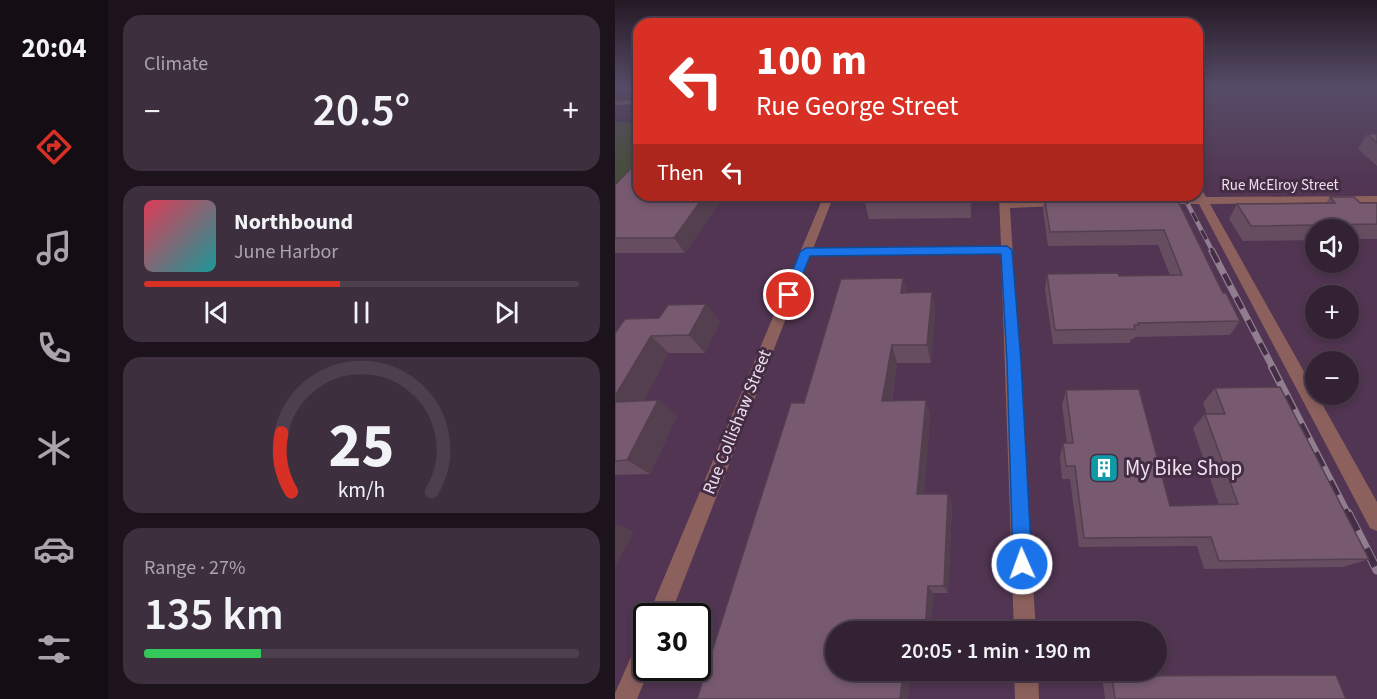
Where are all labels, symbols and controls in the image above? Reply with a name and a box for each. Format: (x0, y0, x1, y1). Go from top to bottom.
text: 20:04 (21, 29, 87, 68)
text: 100 m (756, 31, 867, 91)
icon: left (657, 42, 735, 120)
text: Climate (144, 50, 208, 78)
text: 20.5° (313, 79, 410, 143)
text: Rue George Street (756, 87, 958, 126)
text: − (144, 88, 160, 135)
text: + (563, 88, 579, 135)
icon: directions (33, 126, 75, 168)
icon: left (716, 156, 749, 189)
text: Then (657, 157, 704, 189)
street label: Rue McElroy Street (1221, 175, 1339, 196)
text: Northbound (234, 206, 353, 238)
map controls (1305, 219, 1359, 405)
button: sound (1305, 219, 1359, 273)
icon: music (33, 227, 75, 269)
text: June Harbor (234, 238, 338, 266)
pin (763, 269, 814, 320)
icon: arrive (772, 278, 805, 311)
button: + (1305, 285, 1359, 339)
icon: previous (200, 296, 233, 329)
icon: pause (345, 296, 378, 329)
icon: next (490, 296, 523, 329)
icon: phone (33, 327, 75, 369)
street label: Rue Collishaw Street (697, 346, 777, 498)
button: − (1305, 351, 1359, 405)
text: 25 (329, 402, 394, 491)
icon: climate (33, 427, 75, 469)
building icon: My Bike Shop (1088, 452, 1120, 484)
place label: My Bike Shop (1125, 453, 1242, 483)
text: km/h (338, 475, 385, 506)
icon: car (33, 528, 75, 570)
position arrow (990, 532, 1054, 596)
text: Range · 27% (144, 554, 245, 582)
text: 135 km (144, 583, 284, 647)
speed limit sign: 30 (633, 603, 711, 681)
icon: filters (33, 628, 75, 670)
text: 20:05 · 1 min · 190 m (901, 635, 1091, 667)

